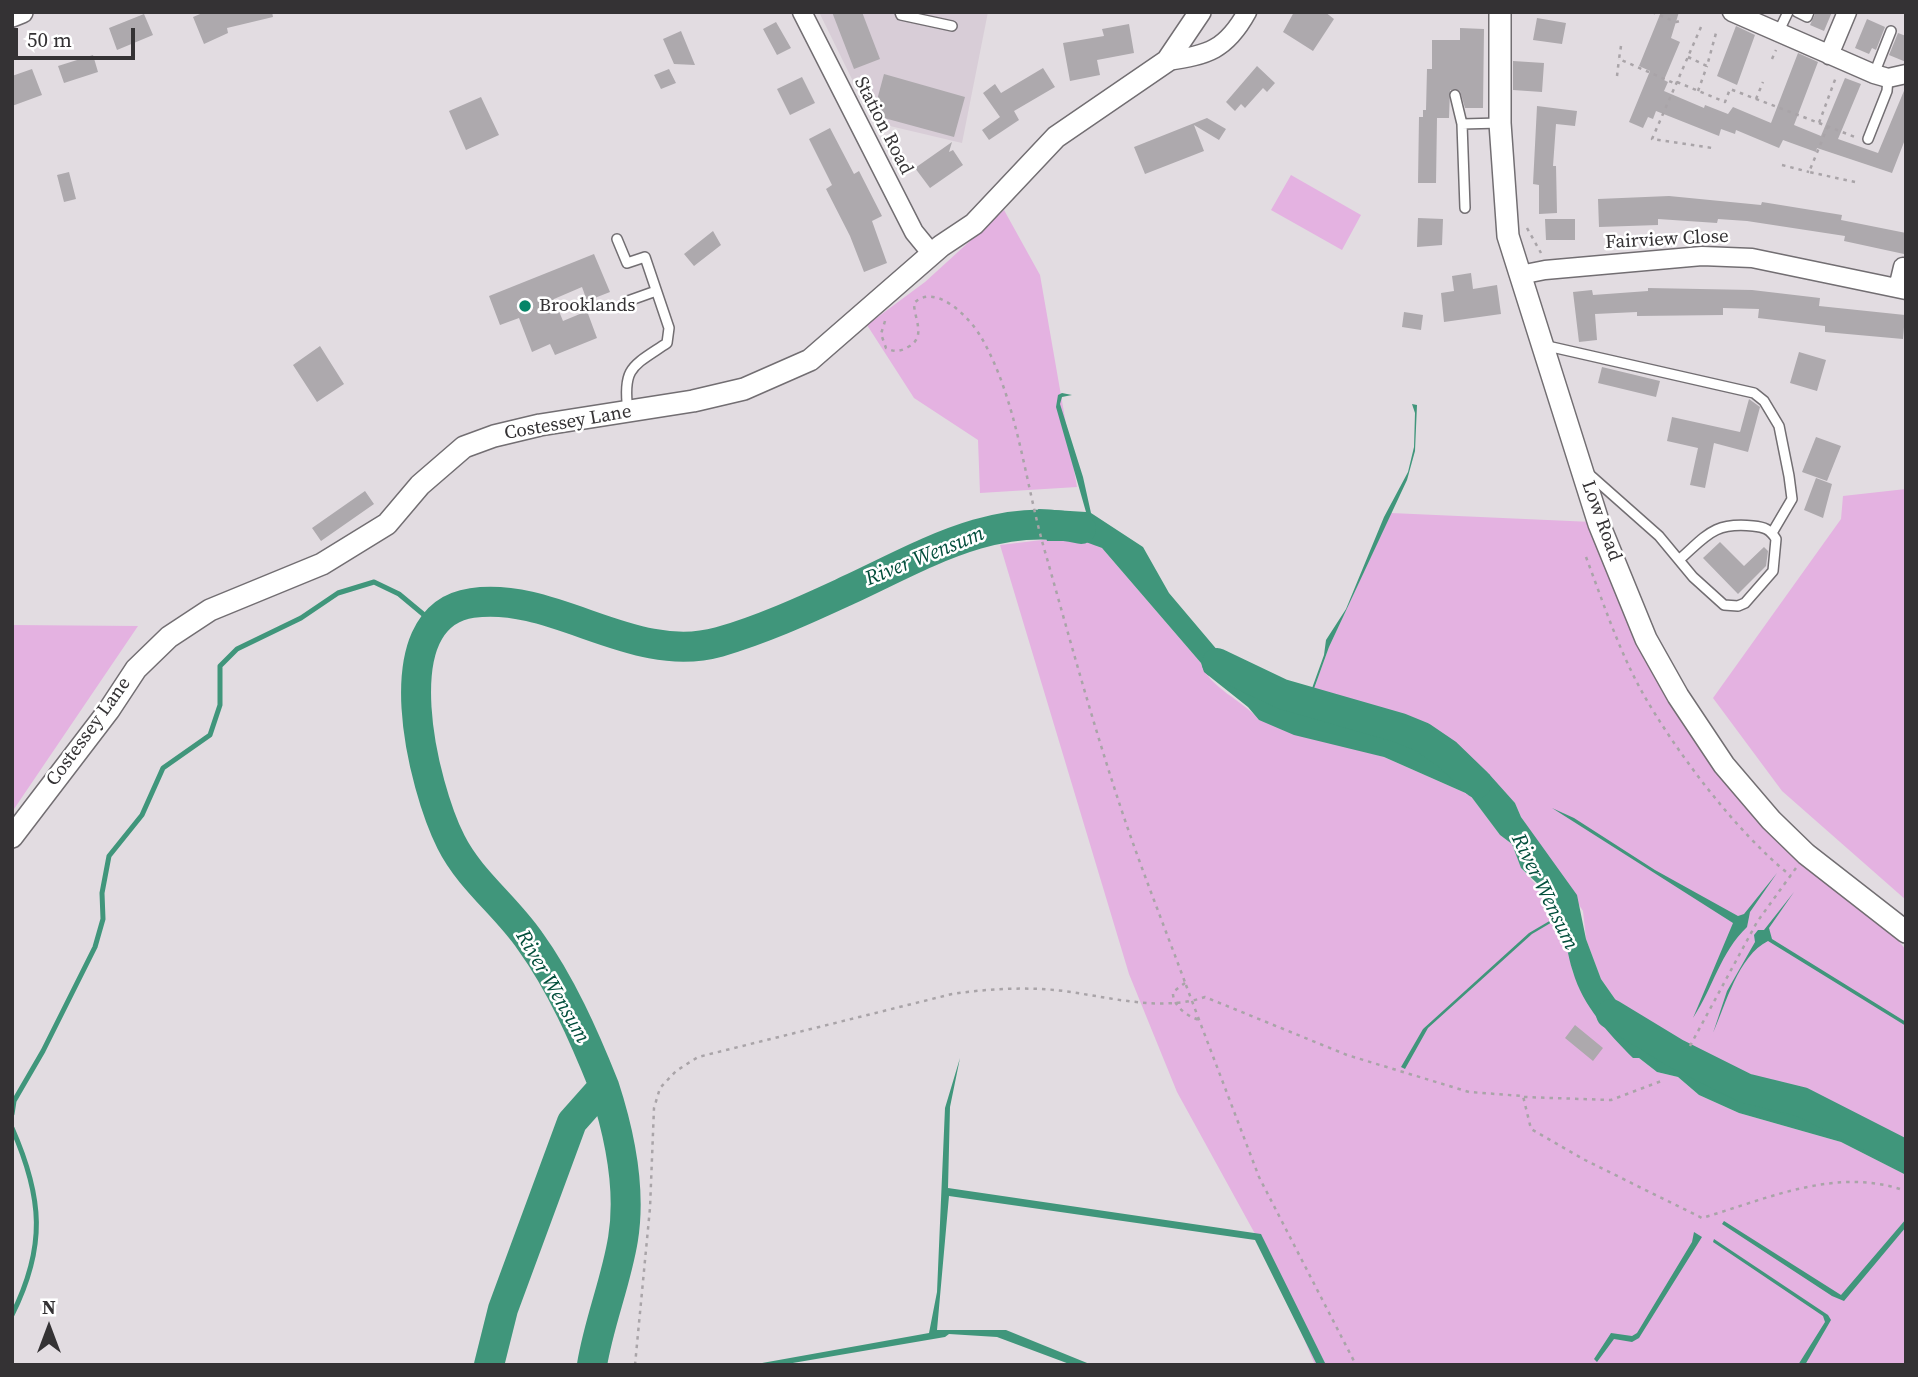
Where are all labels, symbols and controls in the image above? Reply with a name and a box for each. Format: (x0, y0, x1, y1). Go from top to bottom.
scale bar (18, 14, 138, 58)
text: 50 m (27, 25, 72, 54)
street label: Station Road (849, 73, 917, 179)
street label: Fairview Close (1605, 225, 1729, 255)
place label: Brooklands (539, 295, 635, 317)
marker: Brooklands (517, 298, 533, 314)
street label: Costessey Lane (503, 401, 633, 445)
street label: Low Road (1576, 478, 1626, 564)
water label: River Wensum (862, 522, 988, 592)
street label: Costessey Lane (42, 673, 136, 791)
water label: River Wensum (1505, 830, 1583, 954)
water label: River Wensum (510, 926, 594, 1048)
north arrow (14, 1293, 84, 1363)
text: N (42, 1294, 56, 1320)

